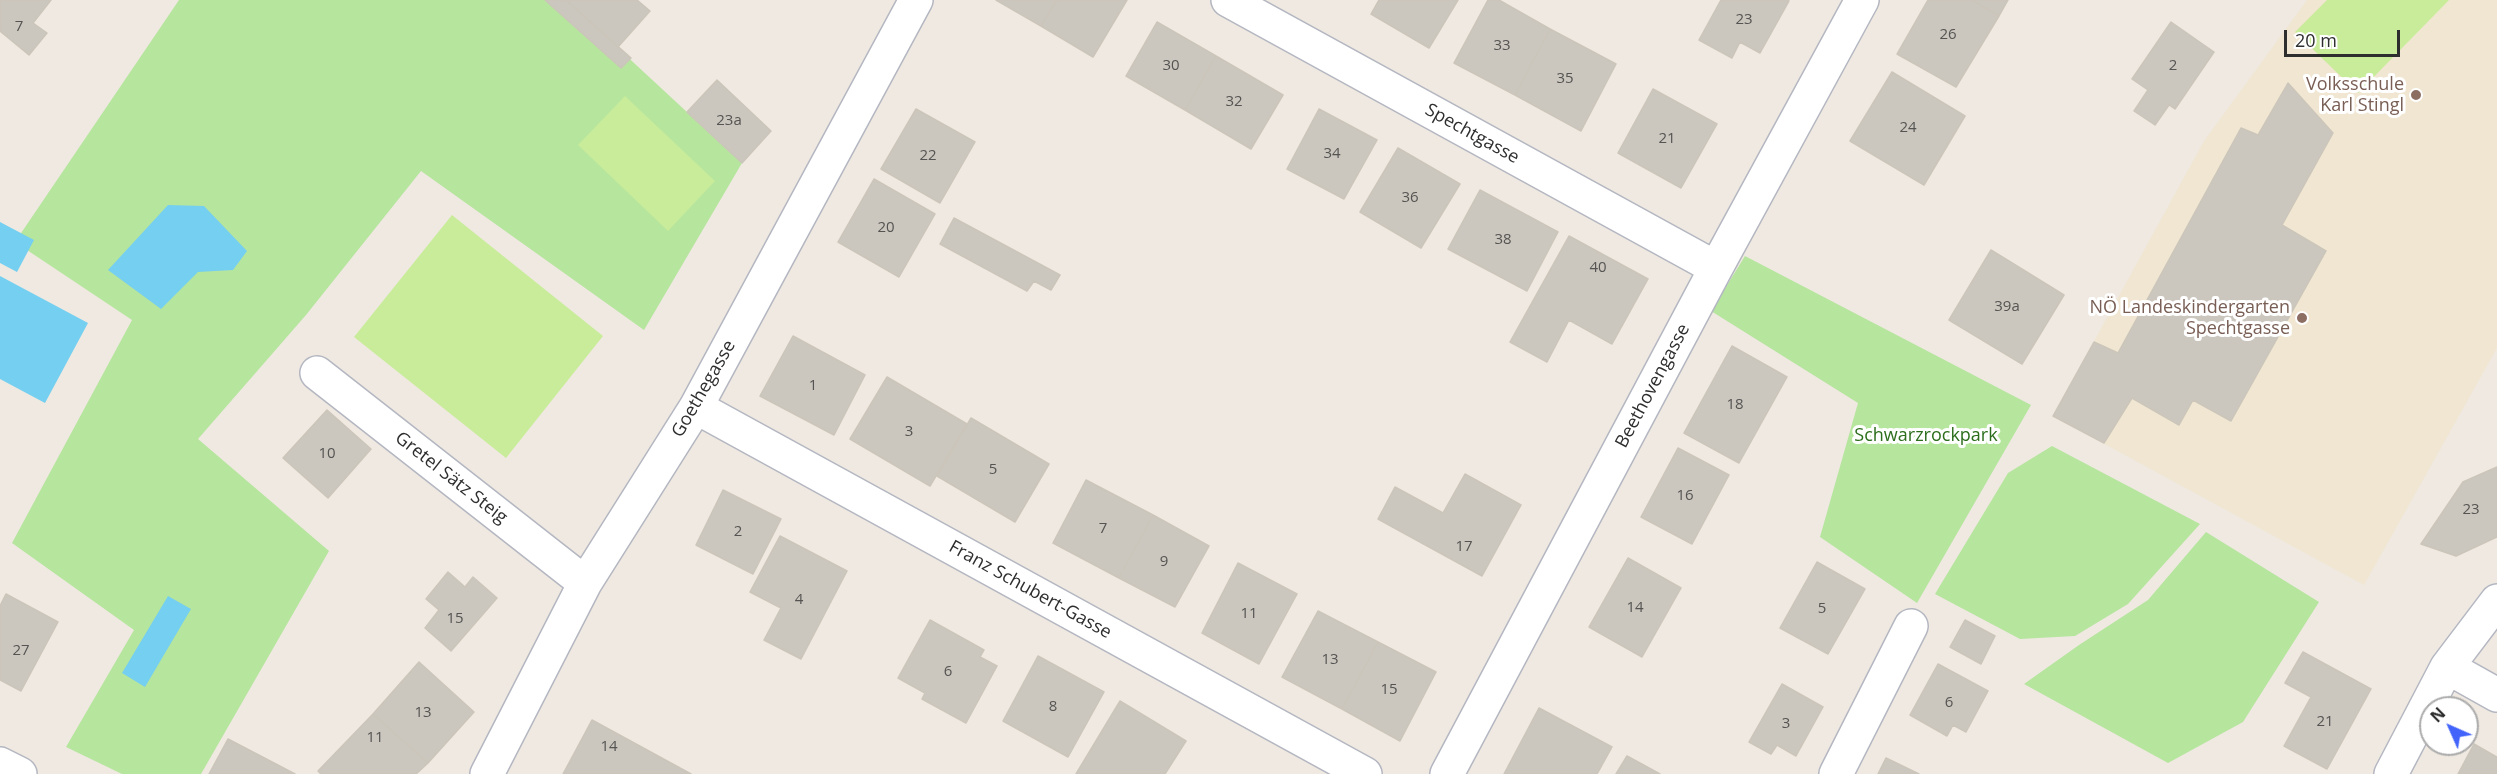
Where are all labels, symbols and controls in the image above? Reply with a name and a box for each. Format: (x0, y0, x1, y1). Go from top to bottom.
house number: 23 (1735, 11, 1753, 29)
house number: 7 (15, 18, 23, 36)
scale bar (2287, 18, 2402, 56)
house number: 26 (1939, 26, 1957, 44)
text: 20 m (2295, 28, 2337, 52)
house number: 33 (1493, 37, 1511, 55)
house number: 30 (1162, 57, 1180, 75)
house number: 2 (2169, 57, 2177, 75)
house number: 35 (1556, 70, 1574, 88)
place label: Volksschule Karl Stingl (2306, 74, 2404, 116)
marker: Volksschule Karl Stingl (2409, 88, 2423, 102)
house number: 32 (1225, 93, 1243, 111)
street label: Spechtgasse (1421, 99, 1523, 169)
house number: 23a (716, 112, 742, 130)
house number: 24 (1899, 119, 1917, 137)
house number: 21 (1658, 130, 1676, 148)
house number: 34 (1323, 145, 1341, 163)
house number: 22 (919, 147, 937, 165)
house number: 36 (1401, 189, 1419, 207)
house number: 20 (877, 219, 895, 237)
house number: 38 (1494, 231, 1512, 249)
house number: 40 (1589, 259, 1607, 277)
place label: NÖ Landeskindergarten Spechtgasse (2089, 297, 2290, 340)
house number: 39a (1994, 298, 2020, 316)
marker: NÖ Landeskindergarten Spechtgasse (2295, 311, 2309, 325)
street label: Beethovengasse (1611, 320, 1695, 452)
street label: Goethegasse (667, 337, 741, 441)
house number: 1 (809, 377, 817, 395)
house number: 18 (1726, 396, 1744, 414)
house number: 3 (905, 423, 913, 441)
park label: Schwarzrockpark (1854, 425, 1998, 447)
street label: Gretel Sätz Steig (391, 427, 511, 529)
house number: 10 (318, 445, 336, 463)
house number: 5 (989, 461, 997, 479)
house number: 16 (1676, 487, 1694, 505)
house number: 23 (2462, 501, 2480, 519)
house number: 7 (1099, 520, 1107, 538)
house number: 2 (734, 523, 742, 541)
street label: Franz Schubert-Gasse (945, 536, 1115, 644)
house number: 17 (1455, 538, 1473, 556)
house number: 9 (1160, 553, 1168, 571)
house number: 4 (795, 591, 803, 609)
house number: 14 (1626, 599, 1644, 617)
house number: 5 (1818, 600, 1826, 618)
house number: 11 (1240, 605, 1258, 623)
house number: 15 (446, 610, 464, 628)
house number: 27 (12, 642, 30, 660)
house number: 13 (1321, 651, 1339, 669)
house number: 6 (944, 663, 952, 681)
house number: 15 (1380, 681, 1398, 699)
house number: 6 (1945, 694, 1953, 712)
north arrow (2419, 696, 2479, 756)
house number: 8 (1049, 698, 1057, 716)
text: N (2425, 702, 2450, 727)
house number: 13 (414, 704, 432, 722)
house number: 21 (2316, 713, 2334, 731)
house number: 3 (1782, 715, 1790, 733)
house number: 11 (366, 729, 384, 747)
house number: 14 (600, 738, 618, 756)

